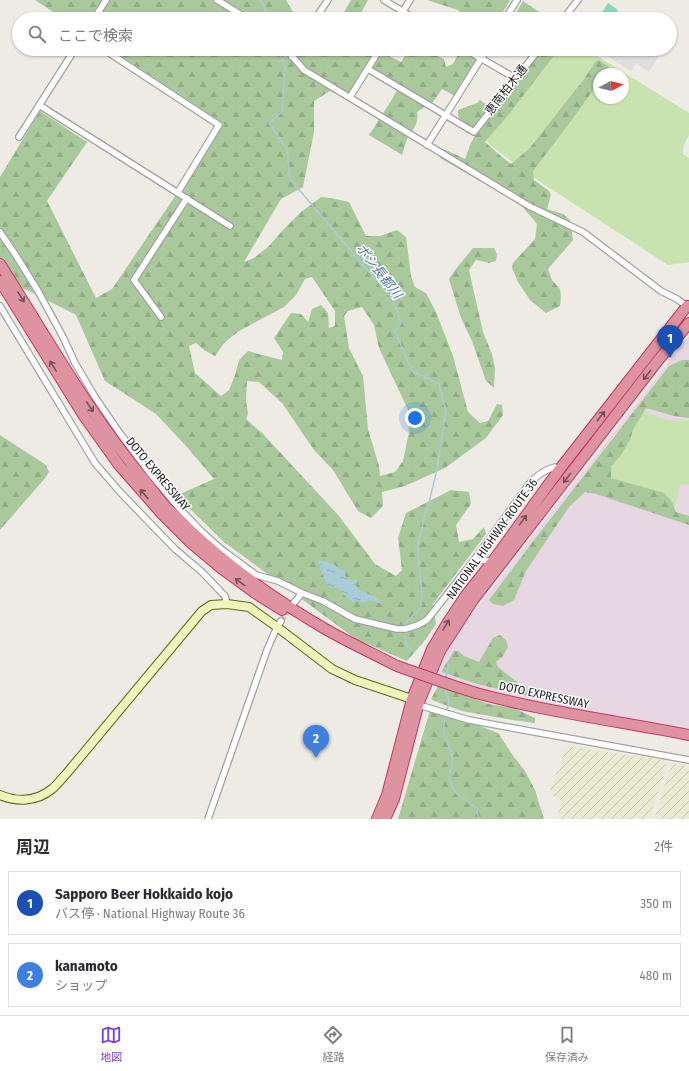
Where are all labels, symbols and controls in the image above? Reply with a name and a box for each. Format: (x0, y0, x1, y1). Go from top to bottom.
search box (12, 12, 677, 56)
icon: search (26, 23, 48, 45)
text: ここで検索 (58, 27, 133, 45)
street label: 恵南柏木通 (482, 62, 530, 118)
north arrow (593, 68, 629, 104)
water label: ポシ長都川 (353, 241, 406, 303)
one-way arrow (16, 292, 25, 303)
pin: 1 (657, 325, 683, 358)
one-way arrow (48, 360, 56, 372)
one-way arrow (643, 370, 651, 381)
one-way arrow (86, 402, 94, 413)
your location (405, 408, 425, 428)
one-way arrow (597, 411, 606, 422)
street label: DOTO EXPRESSWAY (123, 434, 193, 514)
one-way arrow (563, 472, 571, 483)
street label: NATIONAL HIGHWAY ROUTE 36 (444, 476, 540, 602)
one-way arrow (140, 489, 149, 499)
one-way arrow (519, 515, 527, 526)
one-way arrow (234, 578, 245, 586)
one-way arrow (443, 619, 451, 631)
street label: DOTO EXPRESSWAY (498, 679, 590, 711)
pin: 2 (303, 725, 329, 758)
text: 周辺 (16, 837, 50, 858)
text: 2件 (654, 839, 673, 854)
text: Sapporo Beer Hokkaido kojo (55, 885, 233, 903)
text: 1 (27, 896, 33, 911)
text: 350 m (640, 896, 672, 911)
text: バス停 · National Highway Route 36 (55, 906, 245, 921)
text: kanamoto (55, 957, 118, 975)
text: 2 (27, 968, 33, 983)
text: 480 m (639, 968, 672, 983)
text: ショップ (55, 978, 107, 993)
tab: 地図 (100, 1024, 122, 1064)
tab: 経路 (322, 1024, 344, 1064)
tab: 保存済み (545, 1024, 589, 1064)

